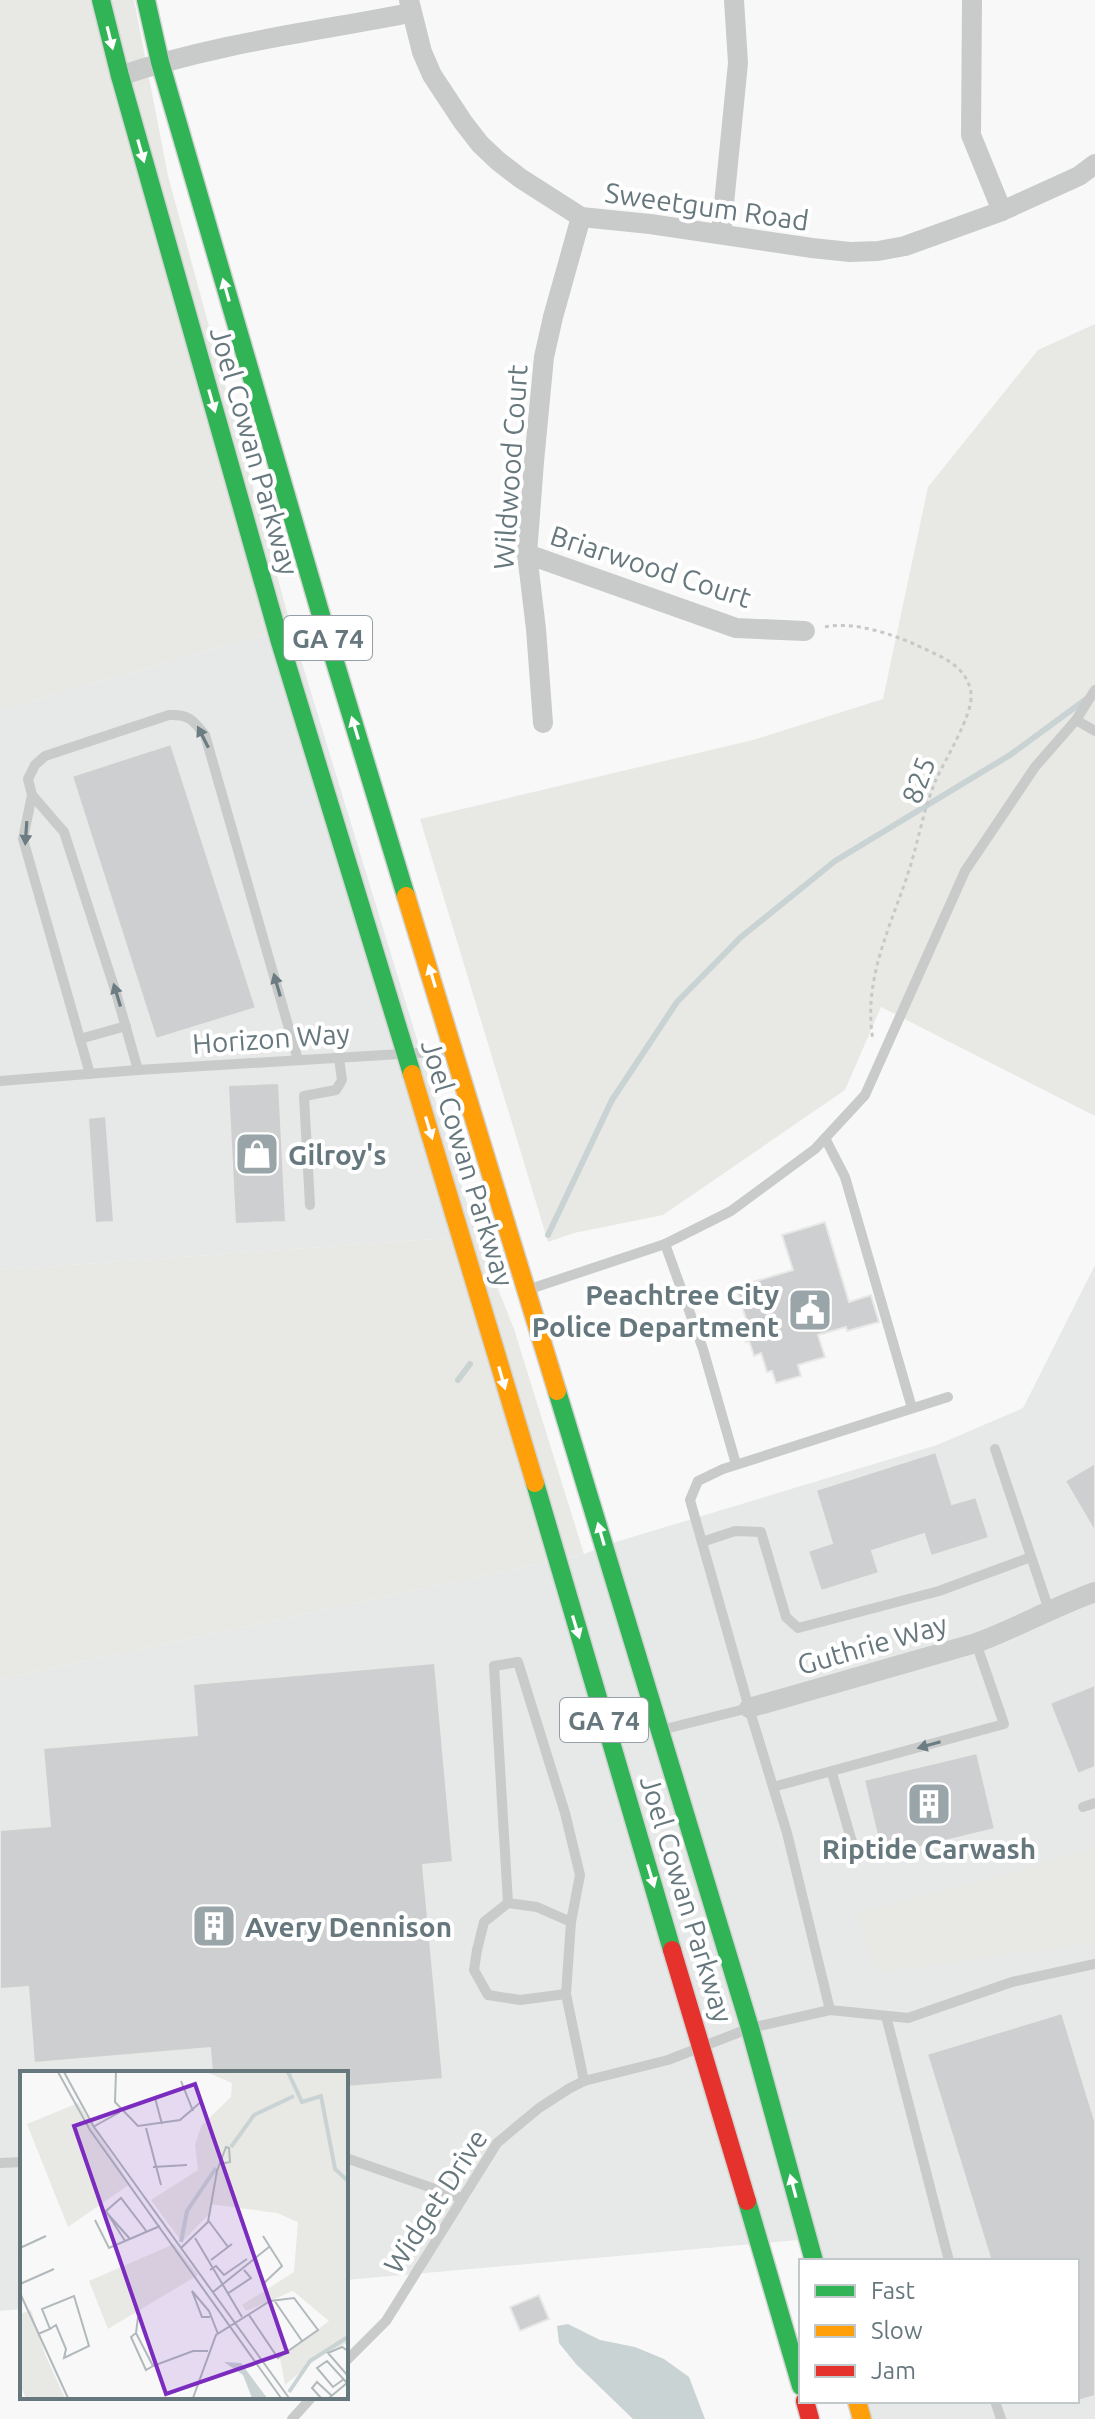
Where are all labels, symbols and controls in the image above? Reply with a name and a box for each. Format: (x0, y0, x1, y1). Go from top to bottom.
one-way arrow (105, 26, 117, 51)
one-way arrow (135, 139, 148, 163)
street label: Sweetgum Road (603, 176, 811, 236)
one-way arrow (219, 278, 232, 302)
street label: Joel Cowan Parkway (205, 323, 305, 579)
street label: Wildwood Court (487, 363, 533, 571)
one-way arrow (206, 389, 218, 414)
street label: Briarwood Court (547, 519, 755, 613)
road number: GA 74 (284, 616, 372, 660)
one-way arrow (348, 715, 361, 739)
one-way arrow (196, 725, 209, 748)
street label: 825 (895, 752, 941, 808)
one-way arrow (19, 820, 32, 845)
one-way arrow (425, 964, 437, 988)
one-way arrow (270, 973, 283, 997)
one-way arrow (110, 983, 123, 1007)
street label: Horizon Way (191, 1017, 351, 1059)
street label: Joel Cowan Parkway (416, 1036, 520, 1290)
one-way arrow (423, 1117, 436, 1141)
shop icon: Gilroy's (233, 1130, 281, 1178)
place label: Gilroy's (288, 1139, 386, 1170)
place label: Peachtree City Police Department (532, 1279, 779, 1342)
public building icon: Peachtree City Police Department (786, 1286, 834, 1334)
one-way arrow (497, 1365, 509, 1390)
one-way arrow (594, 1521, 607, 1545)
street label: Guthrie Way (794, 1608, 950, 1680)
one-way arrow (570, 1615, 583, 1639)
road number: GA 74 (560, 1698, 648, 1742)
one-way arrow (916, 1740, 941, 1752)
street label: Joel Cowan Parkway (635, 1772, 739, 2026)
building icon: Riptide Carwash (905, 1780, 953, 1828)
place label: Riptide Carwash (822, 1833, 1036, 1864)
one-way arrow (645, 1864, 658, 1888)
building icon: Avery Dennison (190, 1902, 238, 1950)
place label: Avery Dennison (245, 1911, 452, 1942)
inset map (20, 2071, 348, 2399)
street label: Widget Drive (377, 2123, 493, 2279)
one-way arrow (786, 2173, 799, 2197)
legend (799, 2259, 1079, 2403)
text: Fast (871, 2277, 915, 2304)
text: Slow (871, 2317, 923, 2344)
text: Jam (871, 2357, 916, 2384)

